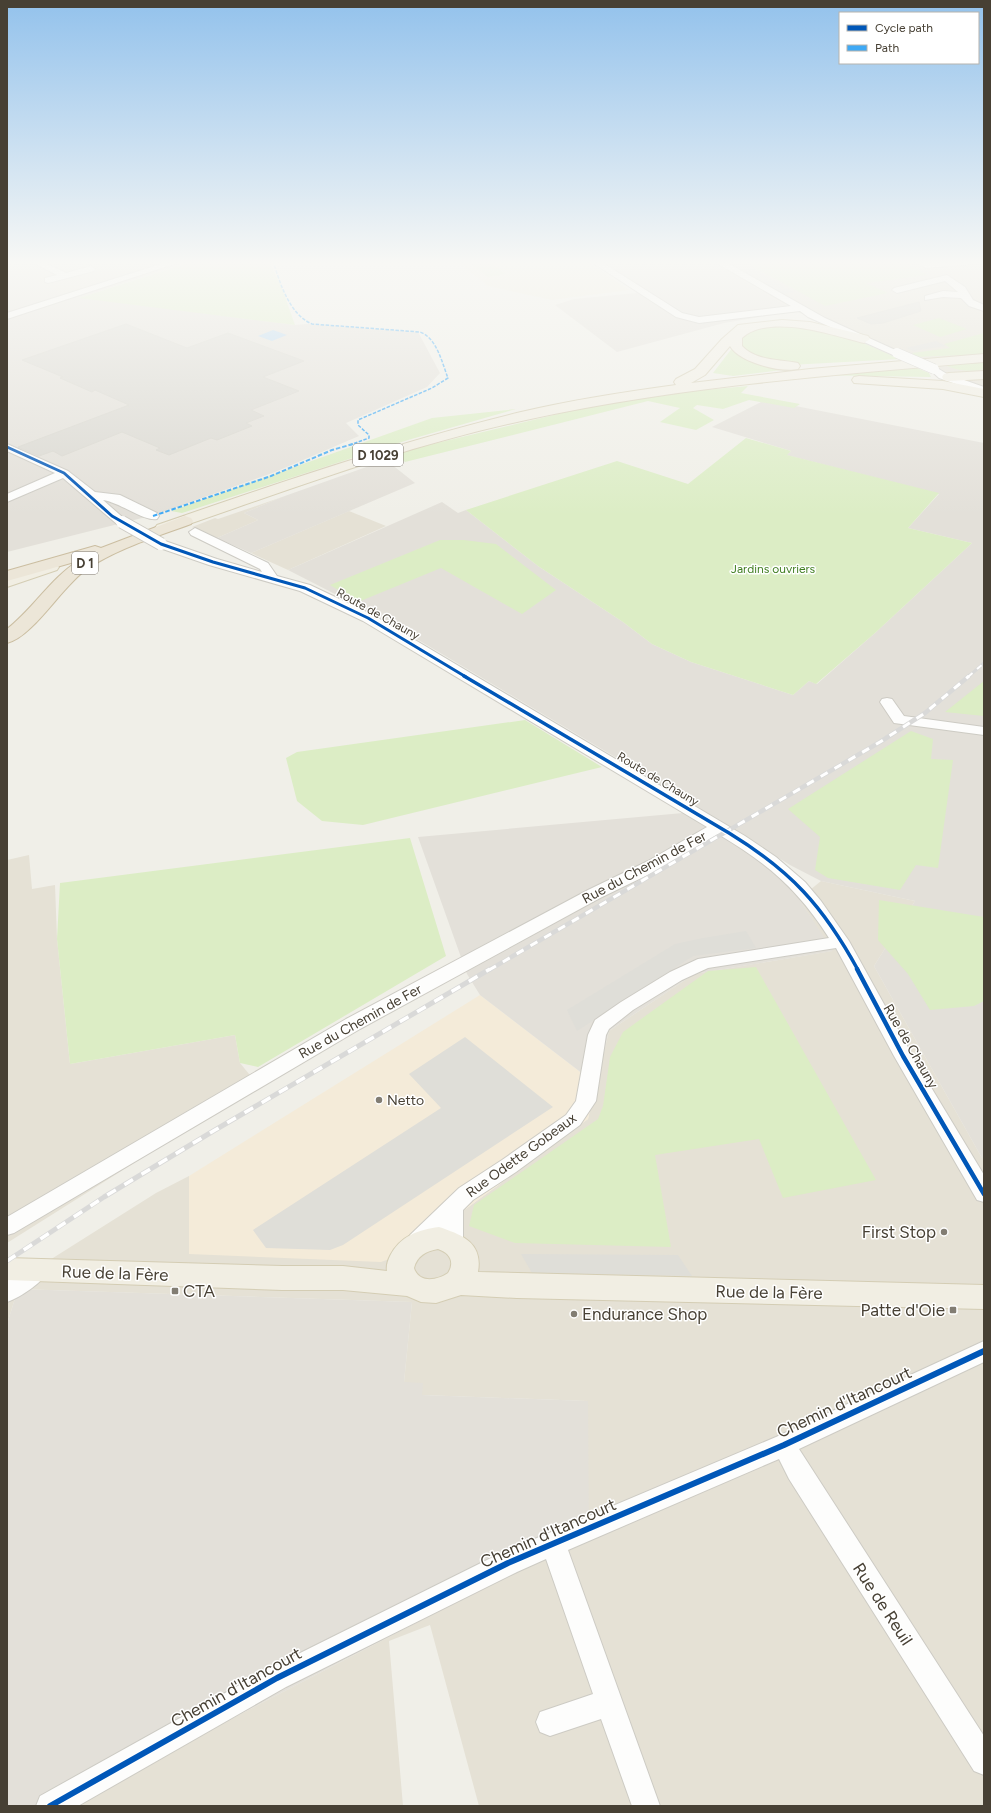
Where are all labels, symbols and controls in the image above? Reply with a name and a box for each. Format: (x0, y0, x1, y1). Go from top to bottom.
legend (839, 12, 979, 64)
text: Cycle path (875, 21, 933, 35)
text: Path (875, 41, 899, 55)
road number: D 1029 (353, 444, 403, 466)
road number: D 1 (72, 552, 98, 574)
park label: Jardins ouvriers (731, 562, 816, 576)
street label: Route de Chauny (334, 585, 423, 643)
street label: Route de Chauny (615, 749, 702, 809)
street label: Rue du Chemin de Fer (579, 827, 710, 907)
street label: Rue du Chemin de Fer (296, 980, 425, 1062)
street label: Rue de Chauny (879, 1001, 942, 1092)
place label: Netto (387, 1092, 424, 1109)
marker: Netto (374, 1095, 384, 1105)
street label: Rue Odette Gobeaux (463, 1109, 580, 1201)
place label: First Stop (862, 1222, 936, 1242)
marker: First Stop (939, 1227, 949, 1237)
street label: Rue de la Fère (61, 1261, 169, 1285)
place label: CTA (183, 1281, 215, 1301)
street label: Rue de la Fère (715, 1281, 823, 1303)
marker: CTA (170, 1286, 180, 1296)
place label: Patte d'Oie (861, 1300, 945, 1320)
place label: Endurance Shop (582, 1304, 707, 1324)
marker: Patte d'Oie (948, 1305, 958, 1315)
marker: Endurance Shop (569, 1309, 579, 1319)
street label: Chemin d'Itancourt (773, 1362, 915, 1442)
street label: Chemin d'Itancourt (477, 1494, 619, 1572)
street label: Rue de Reuil (849, 1559, 917, 1649)
street label: Chemin d'Itancourt (167, 1643, 305, 1731)

